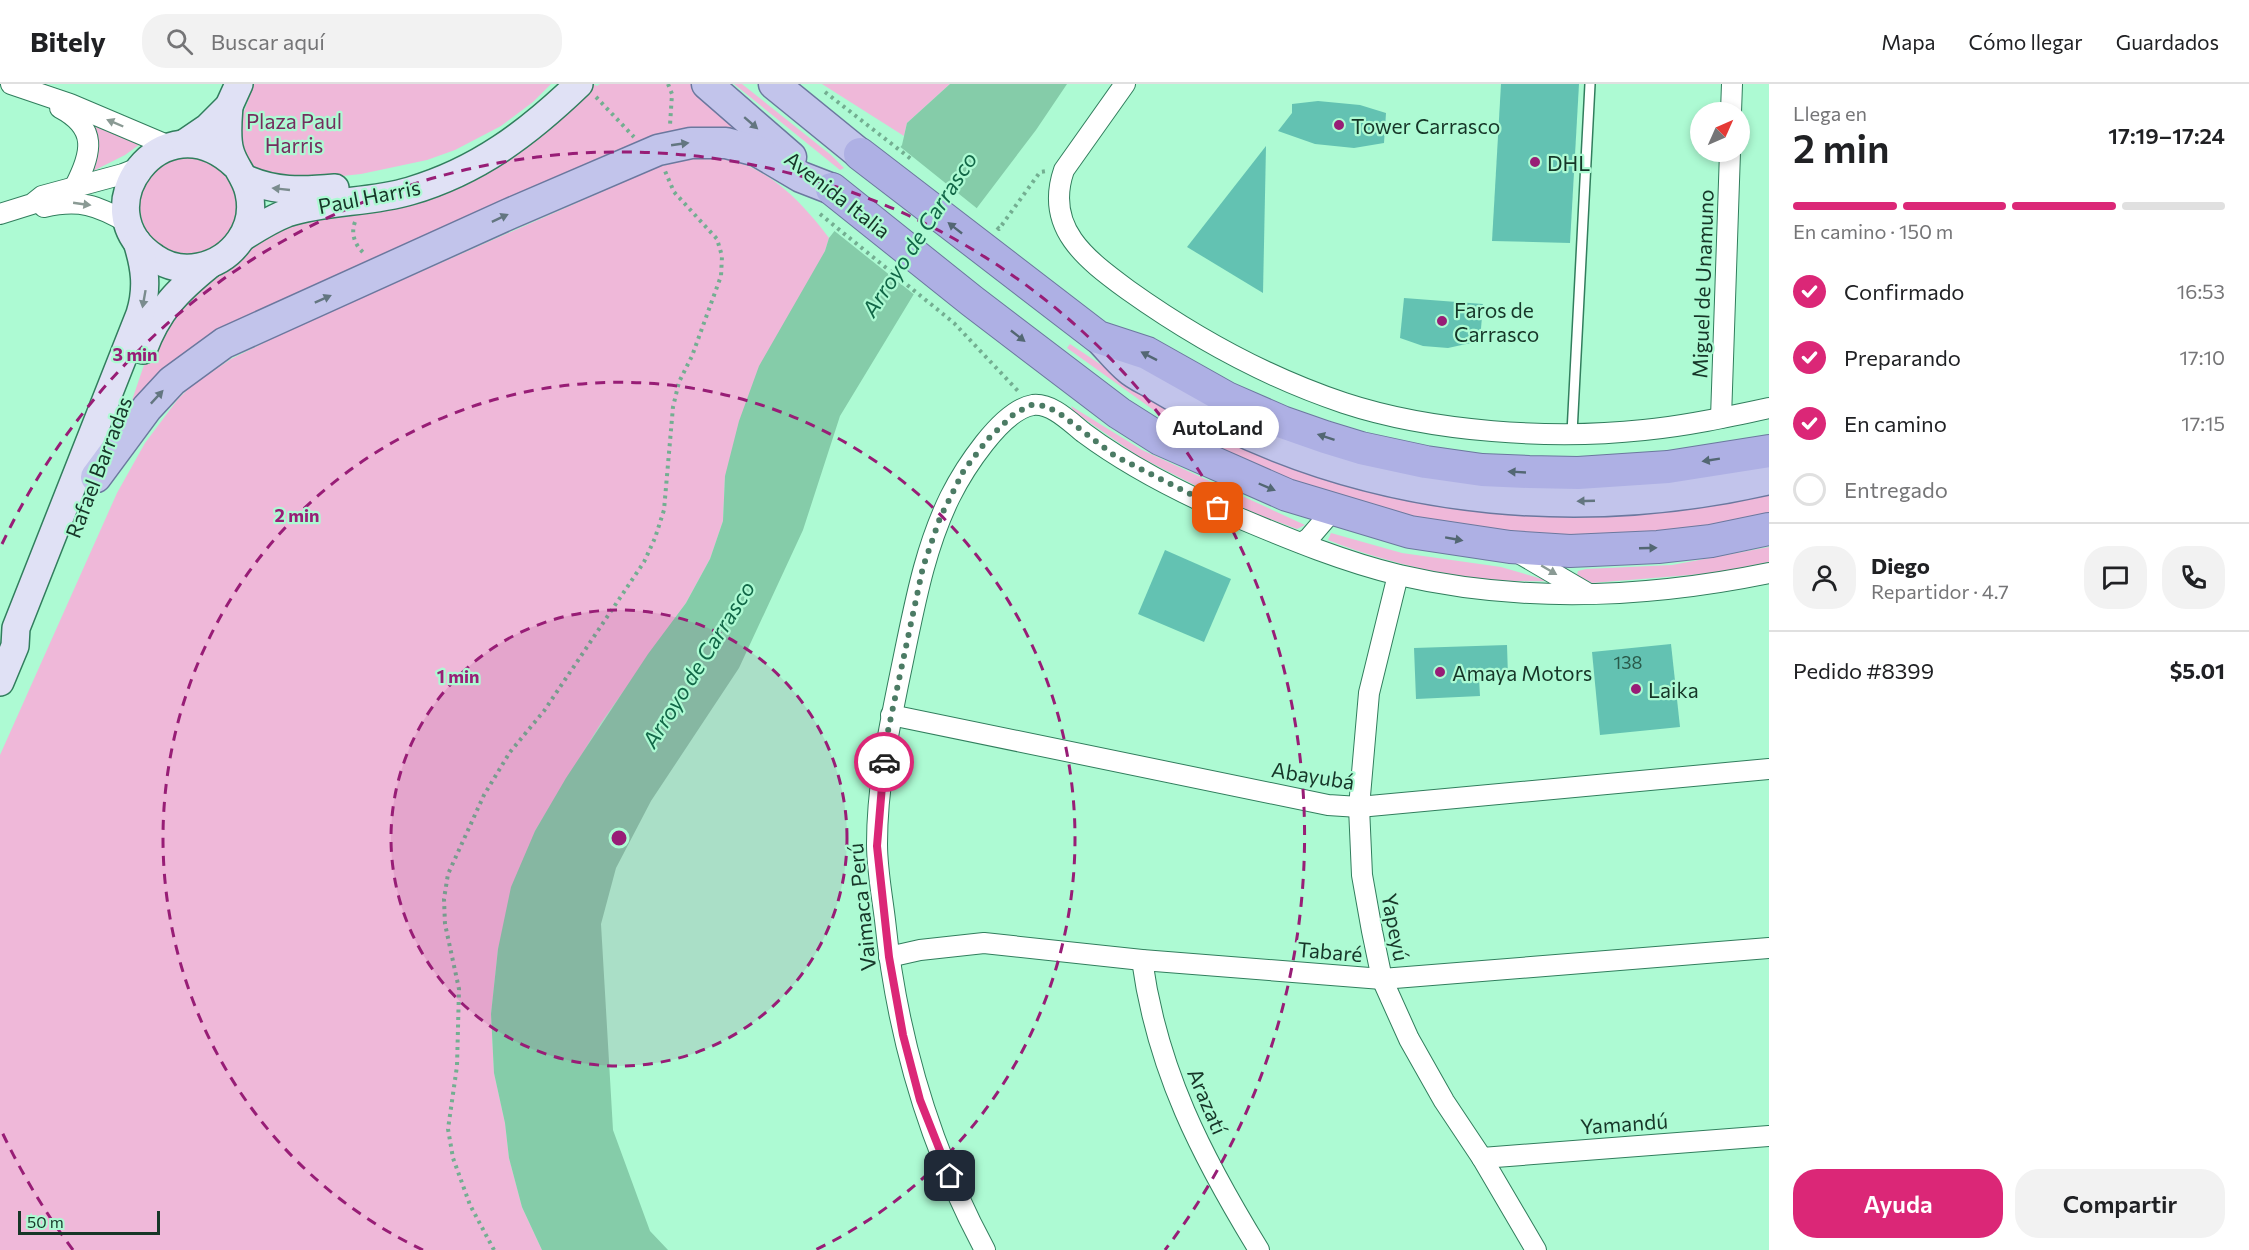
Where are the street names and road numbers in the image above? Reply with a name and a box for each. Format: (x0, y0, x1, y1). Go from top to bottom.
street label: Avenida Italia (780, 145, 896, 243)
street label: Paul Harris (316, 174, 422, 218)
street label: Miguel de Unamuno (1686, 189, 1718, 379)
street label: Rafael Barradas (60, 393, 136, 541)
street label: Abayubá (1270, 756, 1356, 794)
street label: Vaimaca Perú (842, 842, 880, 972)
street label: Yapeyú (1377, 891, 1415, 963)
street label: Tabaré (1296, 936, 1364, 966)
street label: Arazatí (1183, 1064, 1233, 1138)
street label: Yamandú (1579, 1107, 1669, 1139)

